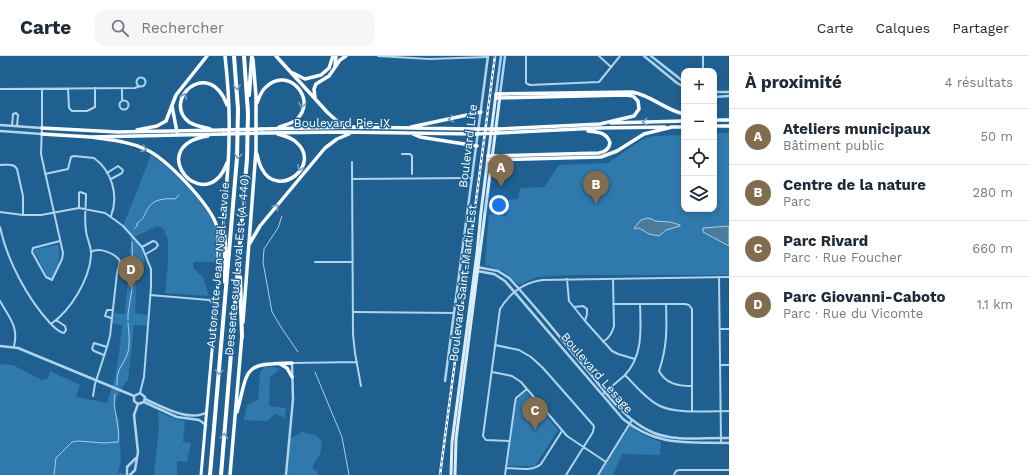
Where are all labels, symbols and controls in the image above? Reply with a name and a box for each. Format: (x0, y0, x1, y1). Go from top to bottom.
search box (95, 10, 375, 46)
text: Carte (20, 16, 71, 39)
icon: search (109, 17, 131, 39)
text: Rechercher (141, 19, 224, 37)
text: Carte (817, 20, 854, 36)
text: Calques (876, 20, 930, 36)
text: Partager (952, 20, 1009, 36)
map controls (681, 68, 717, 212)
button: + (681, 68, 717, 104)
text: À proximité (745, 72, 842, 92)
text: 4 résultats (945, 75, 1013, 90)
one-way arrow (232, 83, 241, 90)
one-way arrow (179, 93, 187, 100)
one-way arrow (298, 102, 307, 109)
street label: Boulevard Lite (456, 103, 480, 189)
button: − (681, 104, 717, 140)
one-way arrow (448, 114, 454, 122)
street label: Boulevard Pie-IX (294, 116, 390, 130)
one-way arrow (642, 118, 648, 126)
text: Ateliers municipaux (783, 120, 931, 138)
text: A (754, 129, 762, 144)
text: 50 m (981, 129, 1013, 144)
text: Bâtiment public (783, 138, 884, 153)
button: locate (681, 140, 717, 176)
one-way arrow (140, 144, 147, 152)
one-way arrow (233, 153, 242, 159)
pin: A (488, 154, 514, 187)
one-way arrow (297, 164, 305, 172)
pin: B (583, 171, 609, 204)
street label: Desserte sud Laval Est (A-440) (222, 174, 252, 356)
button: layers (681, 176, 717, 212)
text: Centre de la nature (783, 176, 926, 194)
street label: Autoroute Jean-Noël-Lavoie (204, 182, 232, 348)
text: B (754, 185, 762, 200)
text: 280 m (973, 185, 1013, 200)
text: Parc (783, 194, 811, 209)
your location (489, 195, 509, 215)
one-way arrow (272, 204, 279, 211)
street label: Boulevard Saint-Martin Est (446, 204, 480, 362)
text: Parc Rivard (783, 232, 868, 250)
text: C (754, 241, 762, 256)
text: 660 m (972, 241, 1013, 256)
text: Parc · Rue Foucher (783, 250, 902, 265)
pin: D (118, 256, 144, 289)
text: Parc Giovanni-Caboto (783, 288, 946, 306)
text: D (753, 297, 763, 312)
text: 1.1 km (977, 297, 1013, 312)
text: Parc · Rue du Vicomte (783, 306, 923, 321)
street label: Boulevard Lesage (558, 330, 636, 416)
one-way arrow (215, 369, 224, 375)
pin: C (522, 397, 548, 430)
one-way arrow (220, 433, 229, 439)

